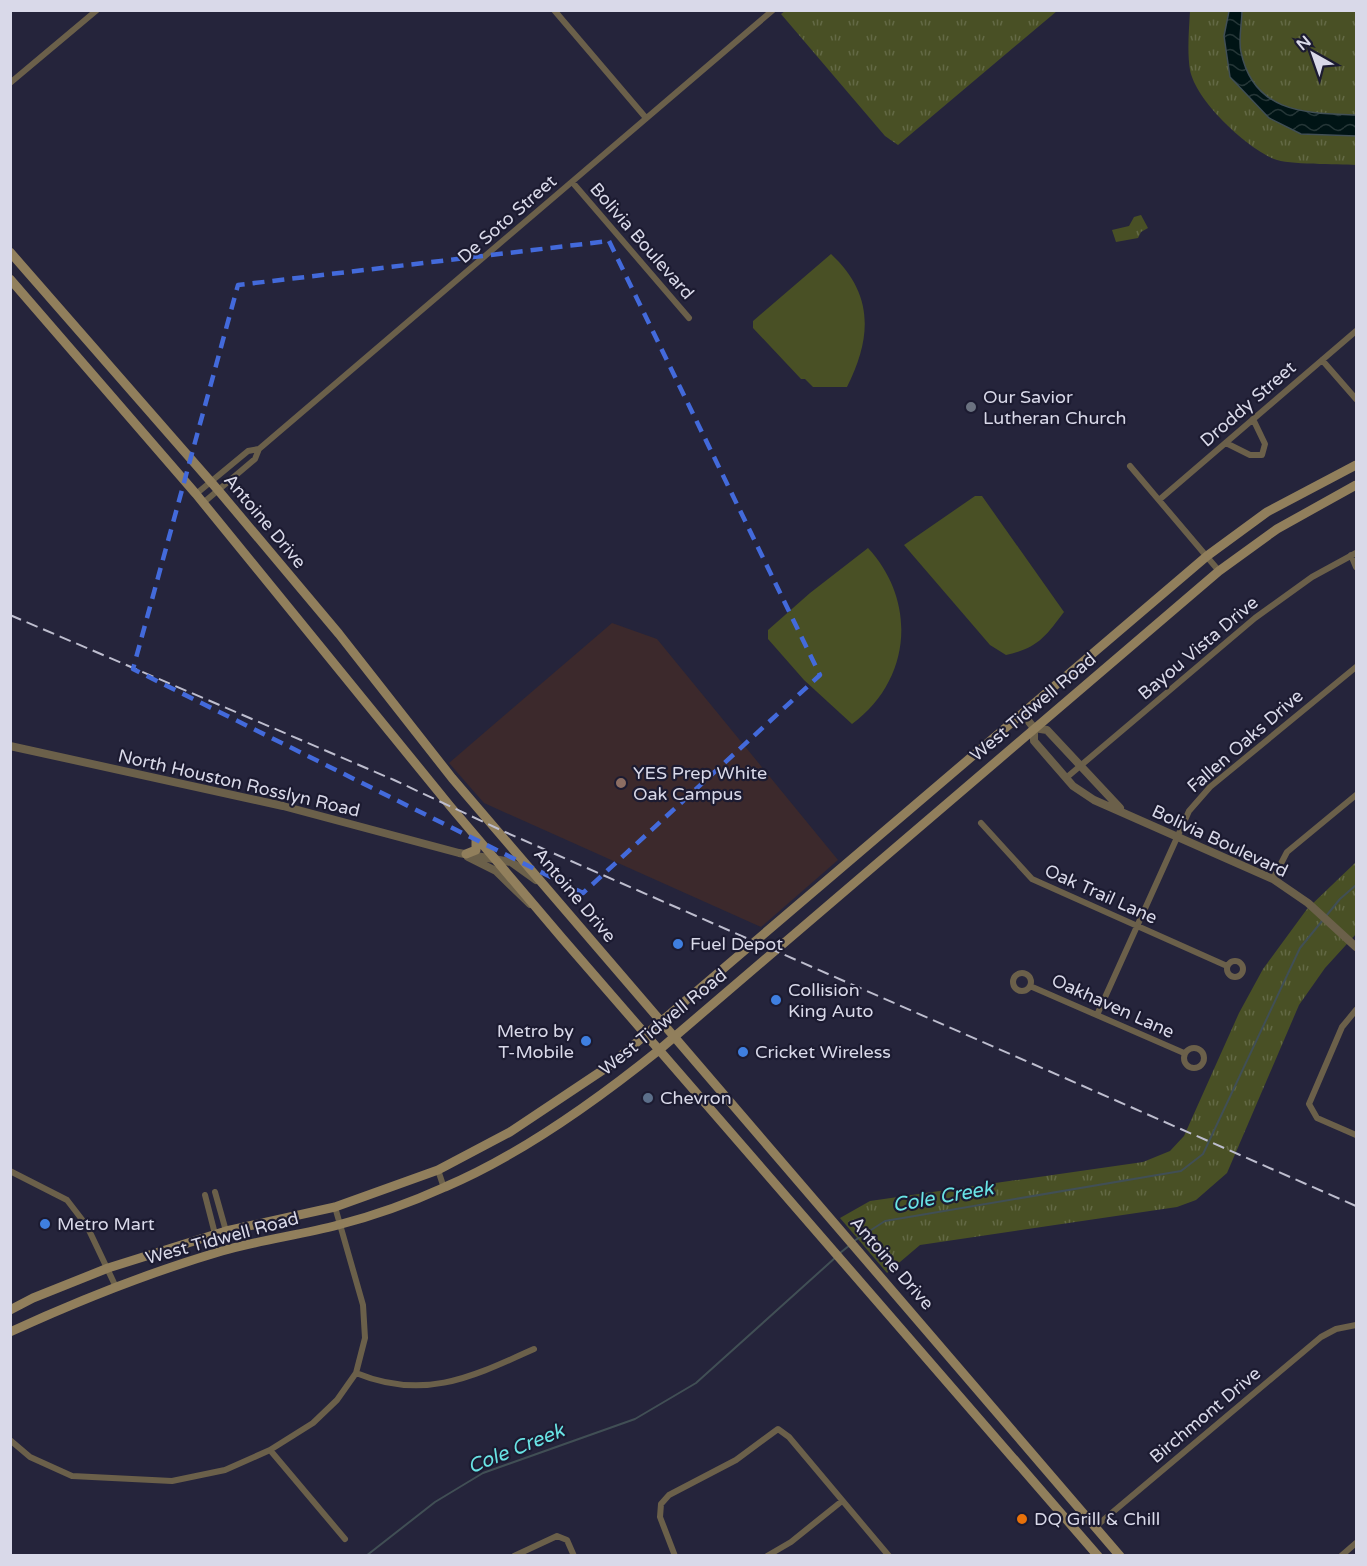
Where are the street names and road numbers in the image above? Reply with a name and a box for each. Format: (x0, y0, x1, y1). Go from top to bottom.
street label: De Soto Street (453, 170, 561, 268)
street label: Bolivia Boulevard (585, 178, 699, 304)
street label: Droddy Street (1196, 356, 1300, 451)
street label: Antoine Drive (219, 469, 311, 573)
street label: Bayou Vista Drive (1134, 591, 1262, 705)
street label: West Tidwell Road (966, 648, 1100, 766)
street label: Fallen Oaks Drive (1183, 685, 1307, 797)
street label: North Houston Rosslyn Road (116, 744, 362, 822)
street label: Bolivia Boulevard (1149, 800, 1291, 882)
street label: Antoine Drive (529, 843, 621, 947)
street label: Oak Trail Lane (1041, 859, 1161, 929)
street label: West Tidwell Road (595, 964, 731, 1080)
street label: Oakhaven Lane (1048, 969, 1178, 1043)
street label: West Tidwell Road (143, 1207, 301, 1269)
street label: Antoine Drive (846, 1212, 938, 1314)
street label: Birchmont Drive (1145, 1362, 1265, 1468)

